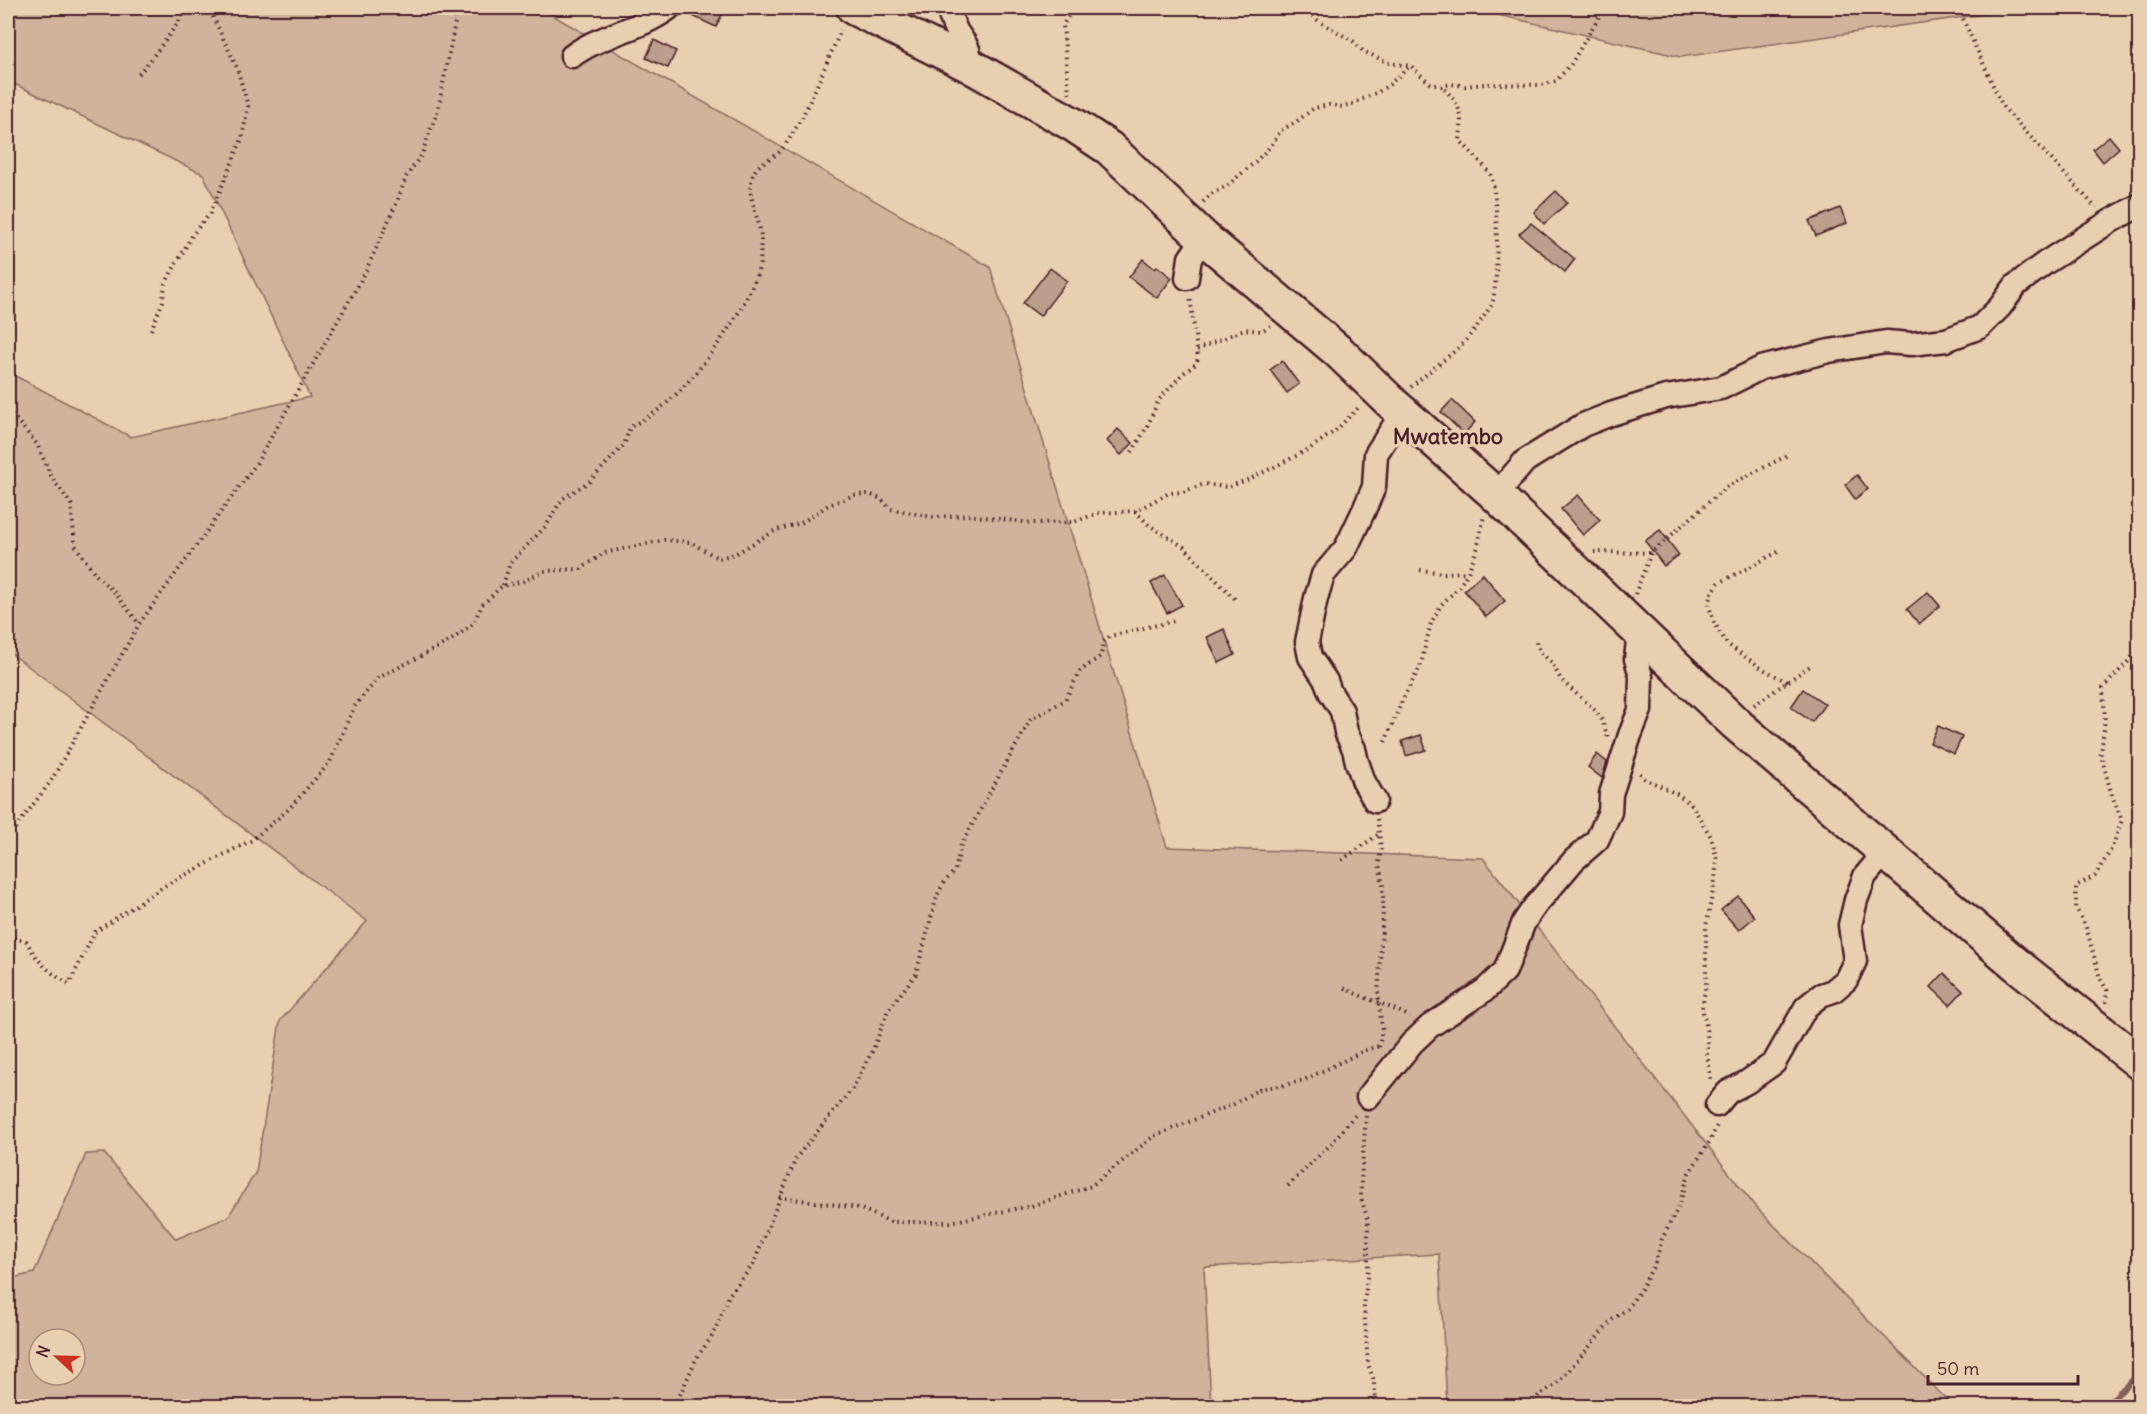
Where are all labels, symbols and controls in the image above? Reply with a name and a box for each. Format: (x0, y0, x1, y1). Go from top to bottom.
district label: Mwatembo (1393, 422, 1503, 450)
north arrow (27, 1327, 87, 1387)
text: N (32, 1343, 54, 1360)
scale bar (1928, 1348, 2078, 1386)
text: 50 m (1937, 1357, 1979, 1380)

